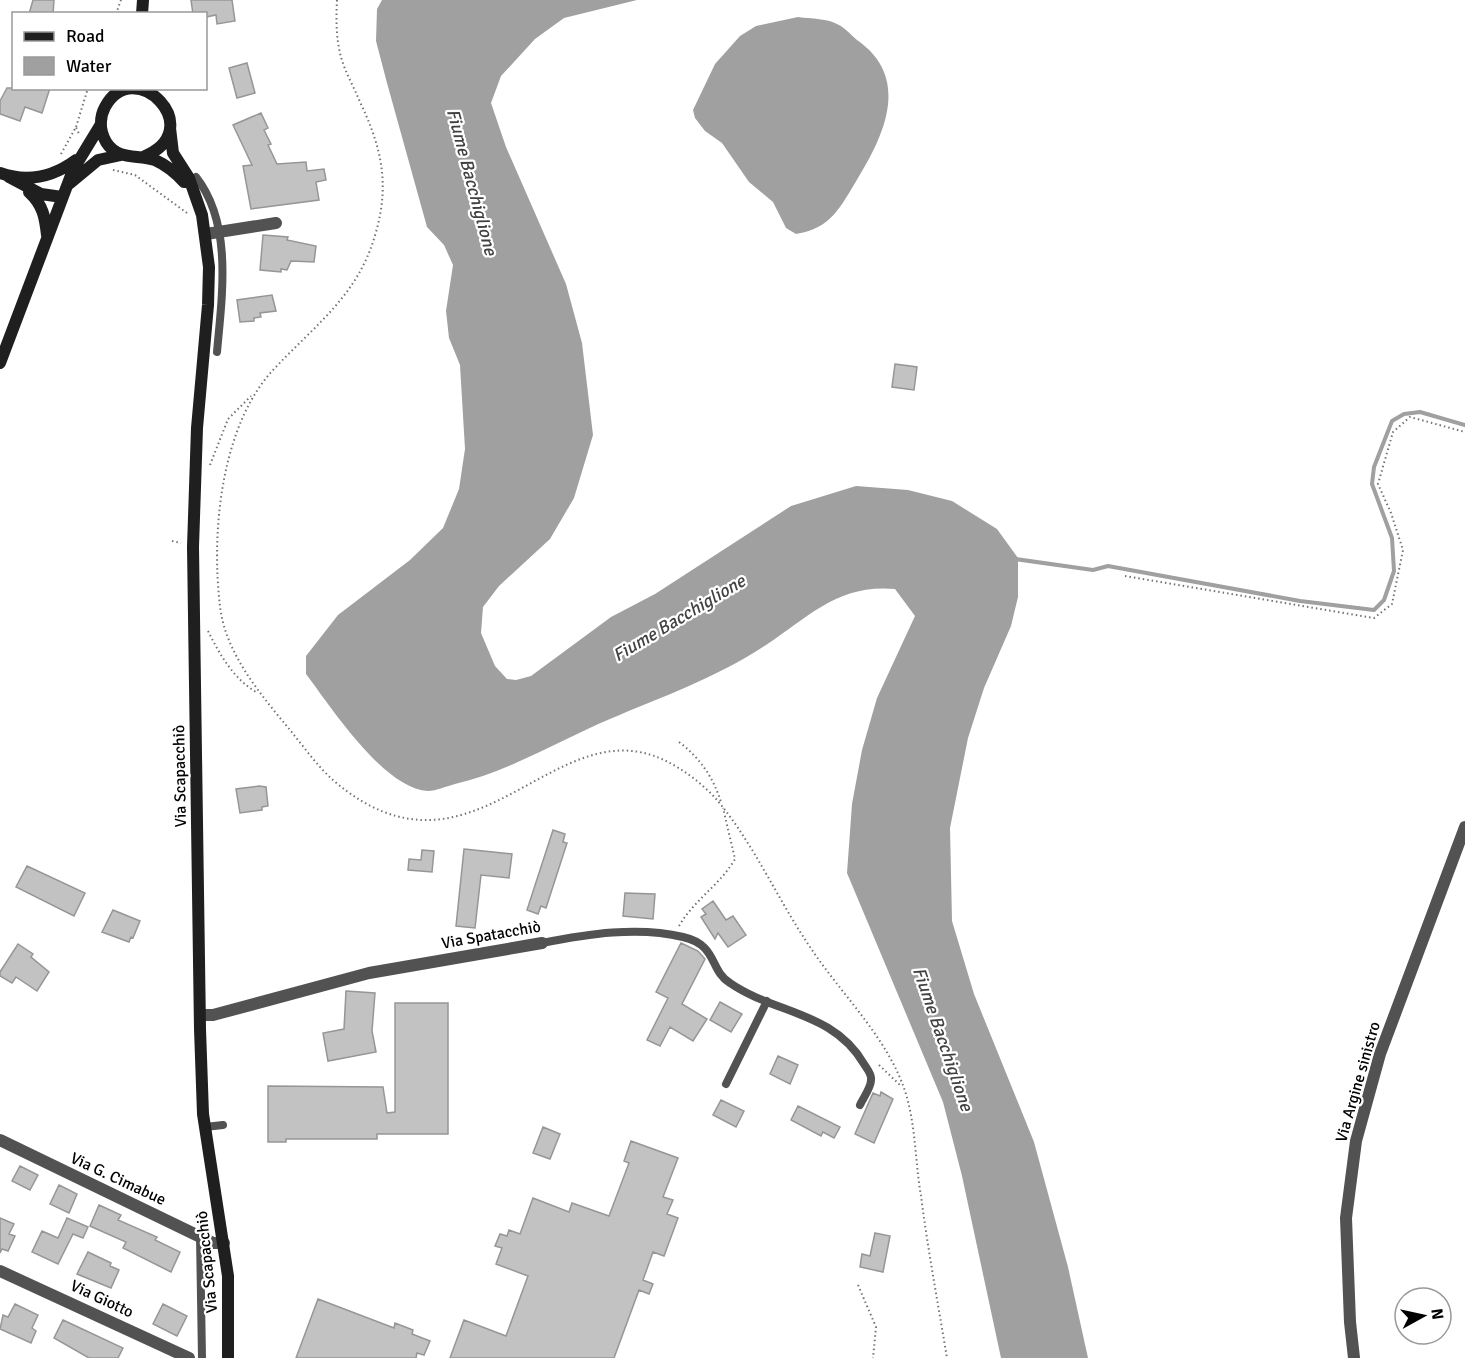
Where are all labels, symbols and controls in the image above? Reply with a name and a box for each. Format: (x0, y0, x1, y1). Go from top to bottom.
legend (12, 12, 207, 90)
text: Road (66, 25, 105, 47)
text: Water (66, 55, 112, 77)
water label: Fiume Bacchiglione (442, 106, 502, 259)
water label: Fiume Bacchiglione (609, 569, 750, 666)
street label: Via Scapacchiò (169, 725, 191, 827)
street label: Via Spatacchiò (440, 916, 542, 954)
water label: Fiume Bacchiglione (908, 964, 978, 1115)
street label: Via Argine sinistro (1331, 1019, 1385, 1145)
street label: Via G. Cimabue (67, 1148, 169, 1210)
street label: Via Scapacchiò (192, 1210, 222, 1314)
street label: Via Giotto (67, 1276, 137, 1322)
north arrow (1393, 1286, 1453, 1346)
text: N (1426, 1307, 1448, 1321)

